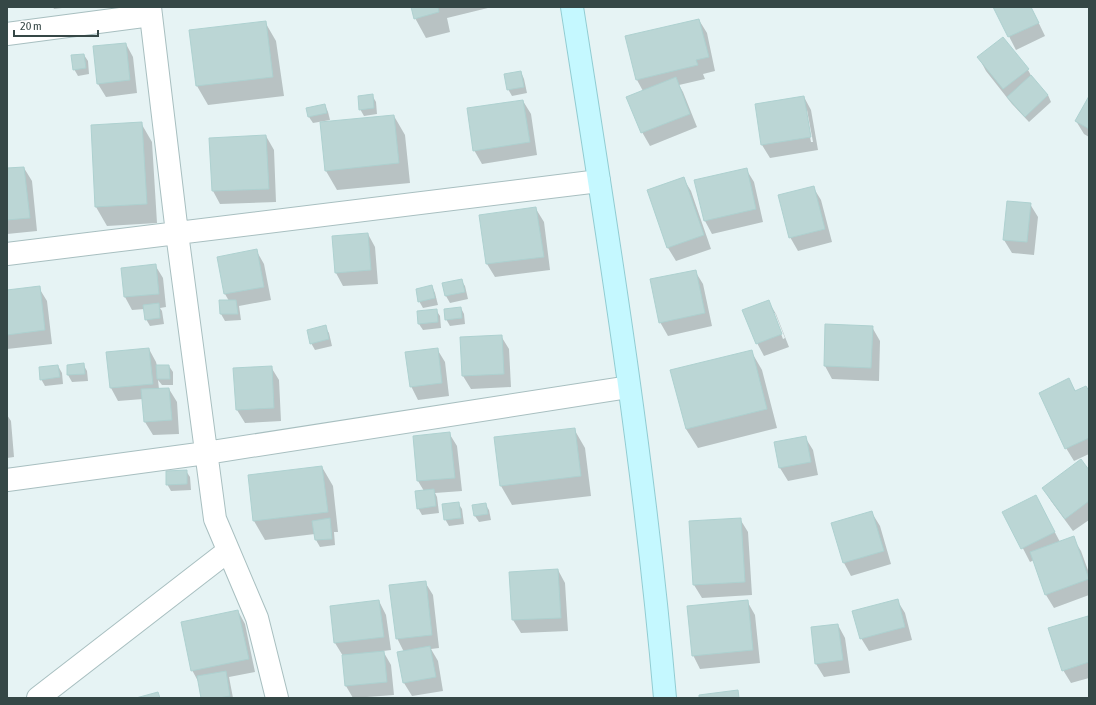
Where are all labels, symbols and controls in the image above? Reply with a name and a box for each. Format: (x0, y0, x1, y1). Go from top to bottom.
scale bar (14, 12, 98, 38)
text: 20 m (20, 19, 42, 33)

